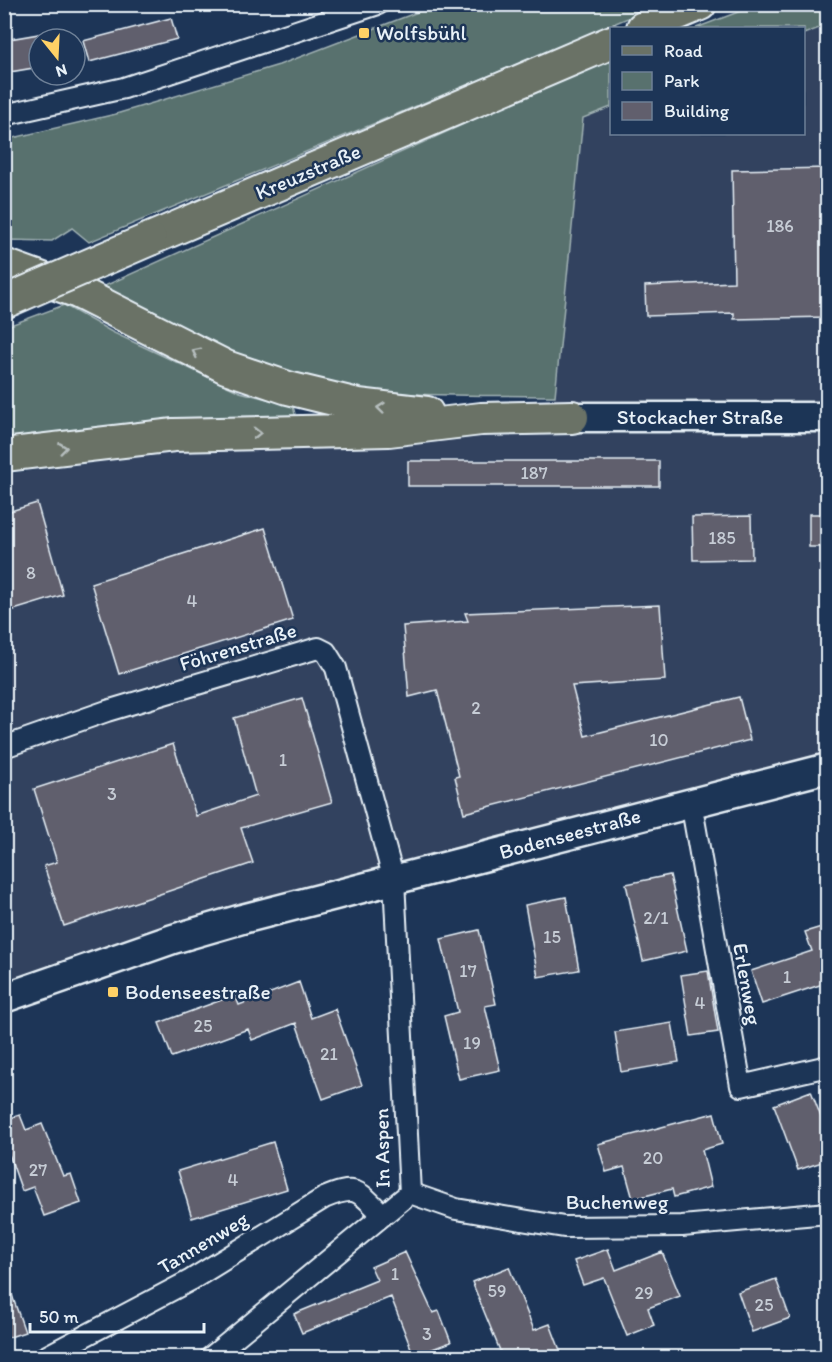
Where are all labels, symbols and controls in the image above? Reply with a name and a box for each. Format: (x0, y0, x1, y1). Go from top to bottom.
place label: Wolfsbühl (376, 20, 467, 45)
marker: Wolfsbühl (357, 26, 371, 40)
north arrow (27, 27, 87, 87)
legend (610, 27, 805, 135)
text: Road (664, 40, 703, 62)
text: N (53, 60, 70, 81)
text: Park (664, 70, 699, 92)
text: Building (664, 100, 730, 122)
street label: Kreuzstraße (252, 138, 364, 205)
house number: 186 (766, 215, 794, 237)
one-way arrow (191, 348, 202, 360)
one-way arrow (377, 402, 386, 415)
street label: Stockacher Straße (617, 404, 783, 429)
one-way arrow (252, 427, 261, 440)
one-way arrow (58, 443, 67, 455)
house number: 187 (520, 462, 548, 484)
house number: 185 (708, 527, 736, 549)
house number: 8 (26, 562, 36, 584)
house number: 4 (187, 590, 198, 612)
street label: Föhrenstraße (176, 617, 299, 676)
house number: 2 (471, 697, 481, 719)
house number: 10 (649, 729, 669, 751)
house number: 1 (279, 749, 287, 771)
house number: 3 (107, 783, 117, 805)
street label: Bodenseestraße (496, 803, 643, 864)
house number: 2/1 (643, 907, 669, 929)
house number: 15 (543, 926, 561, 948)
street label: Erlenweg (728, 941, 767, 1027)
house number: 17 (459, 960, 477, 982)
house number: 1 (783, 966, 791, 988)
place label: Bodenseestraße (125, 979, 271, 1004)
marker: Bodenseestraße (106, 985, 120, 999)
house number: 4 (695, 992, 706, 1014)
house number: 25 (194, 1015, 212, 1037)
house number: 19 (463, 1032, 481, 1054)
house number: 21 (320, 1043, 338, 1065)
street label: In Aspen (368, 1108, 395, 1188)
house number: 20 (643, 1147, 663, 1169)
house number: 27 (29, 1159, 47, 1181)
house number: 4 (228, 1169, 239, 1191)
street label: Buchenweg (566, 1189, 669, 1214)
street label: Tannenweg (153, 1206, 253, 1279)
house number: 1 (391, 1263, 399, 1285)
house number: 59 (488, 1280, 506, 1302)
house number: 29 (635, 1282, 653, 1304)
house number: 25 (755, 1294, 773, 1316)
scale bar (30, 1296, 204, 1334)
text: 50 m (39, 1306, 79, 1328)
house number: 3 (422, 1323, 432, 1345)

